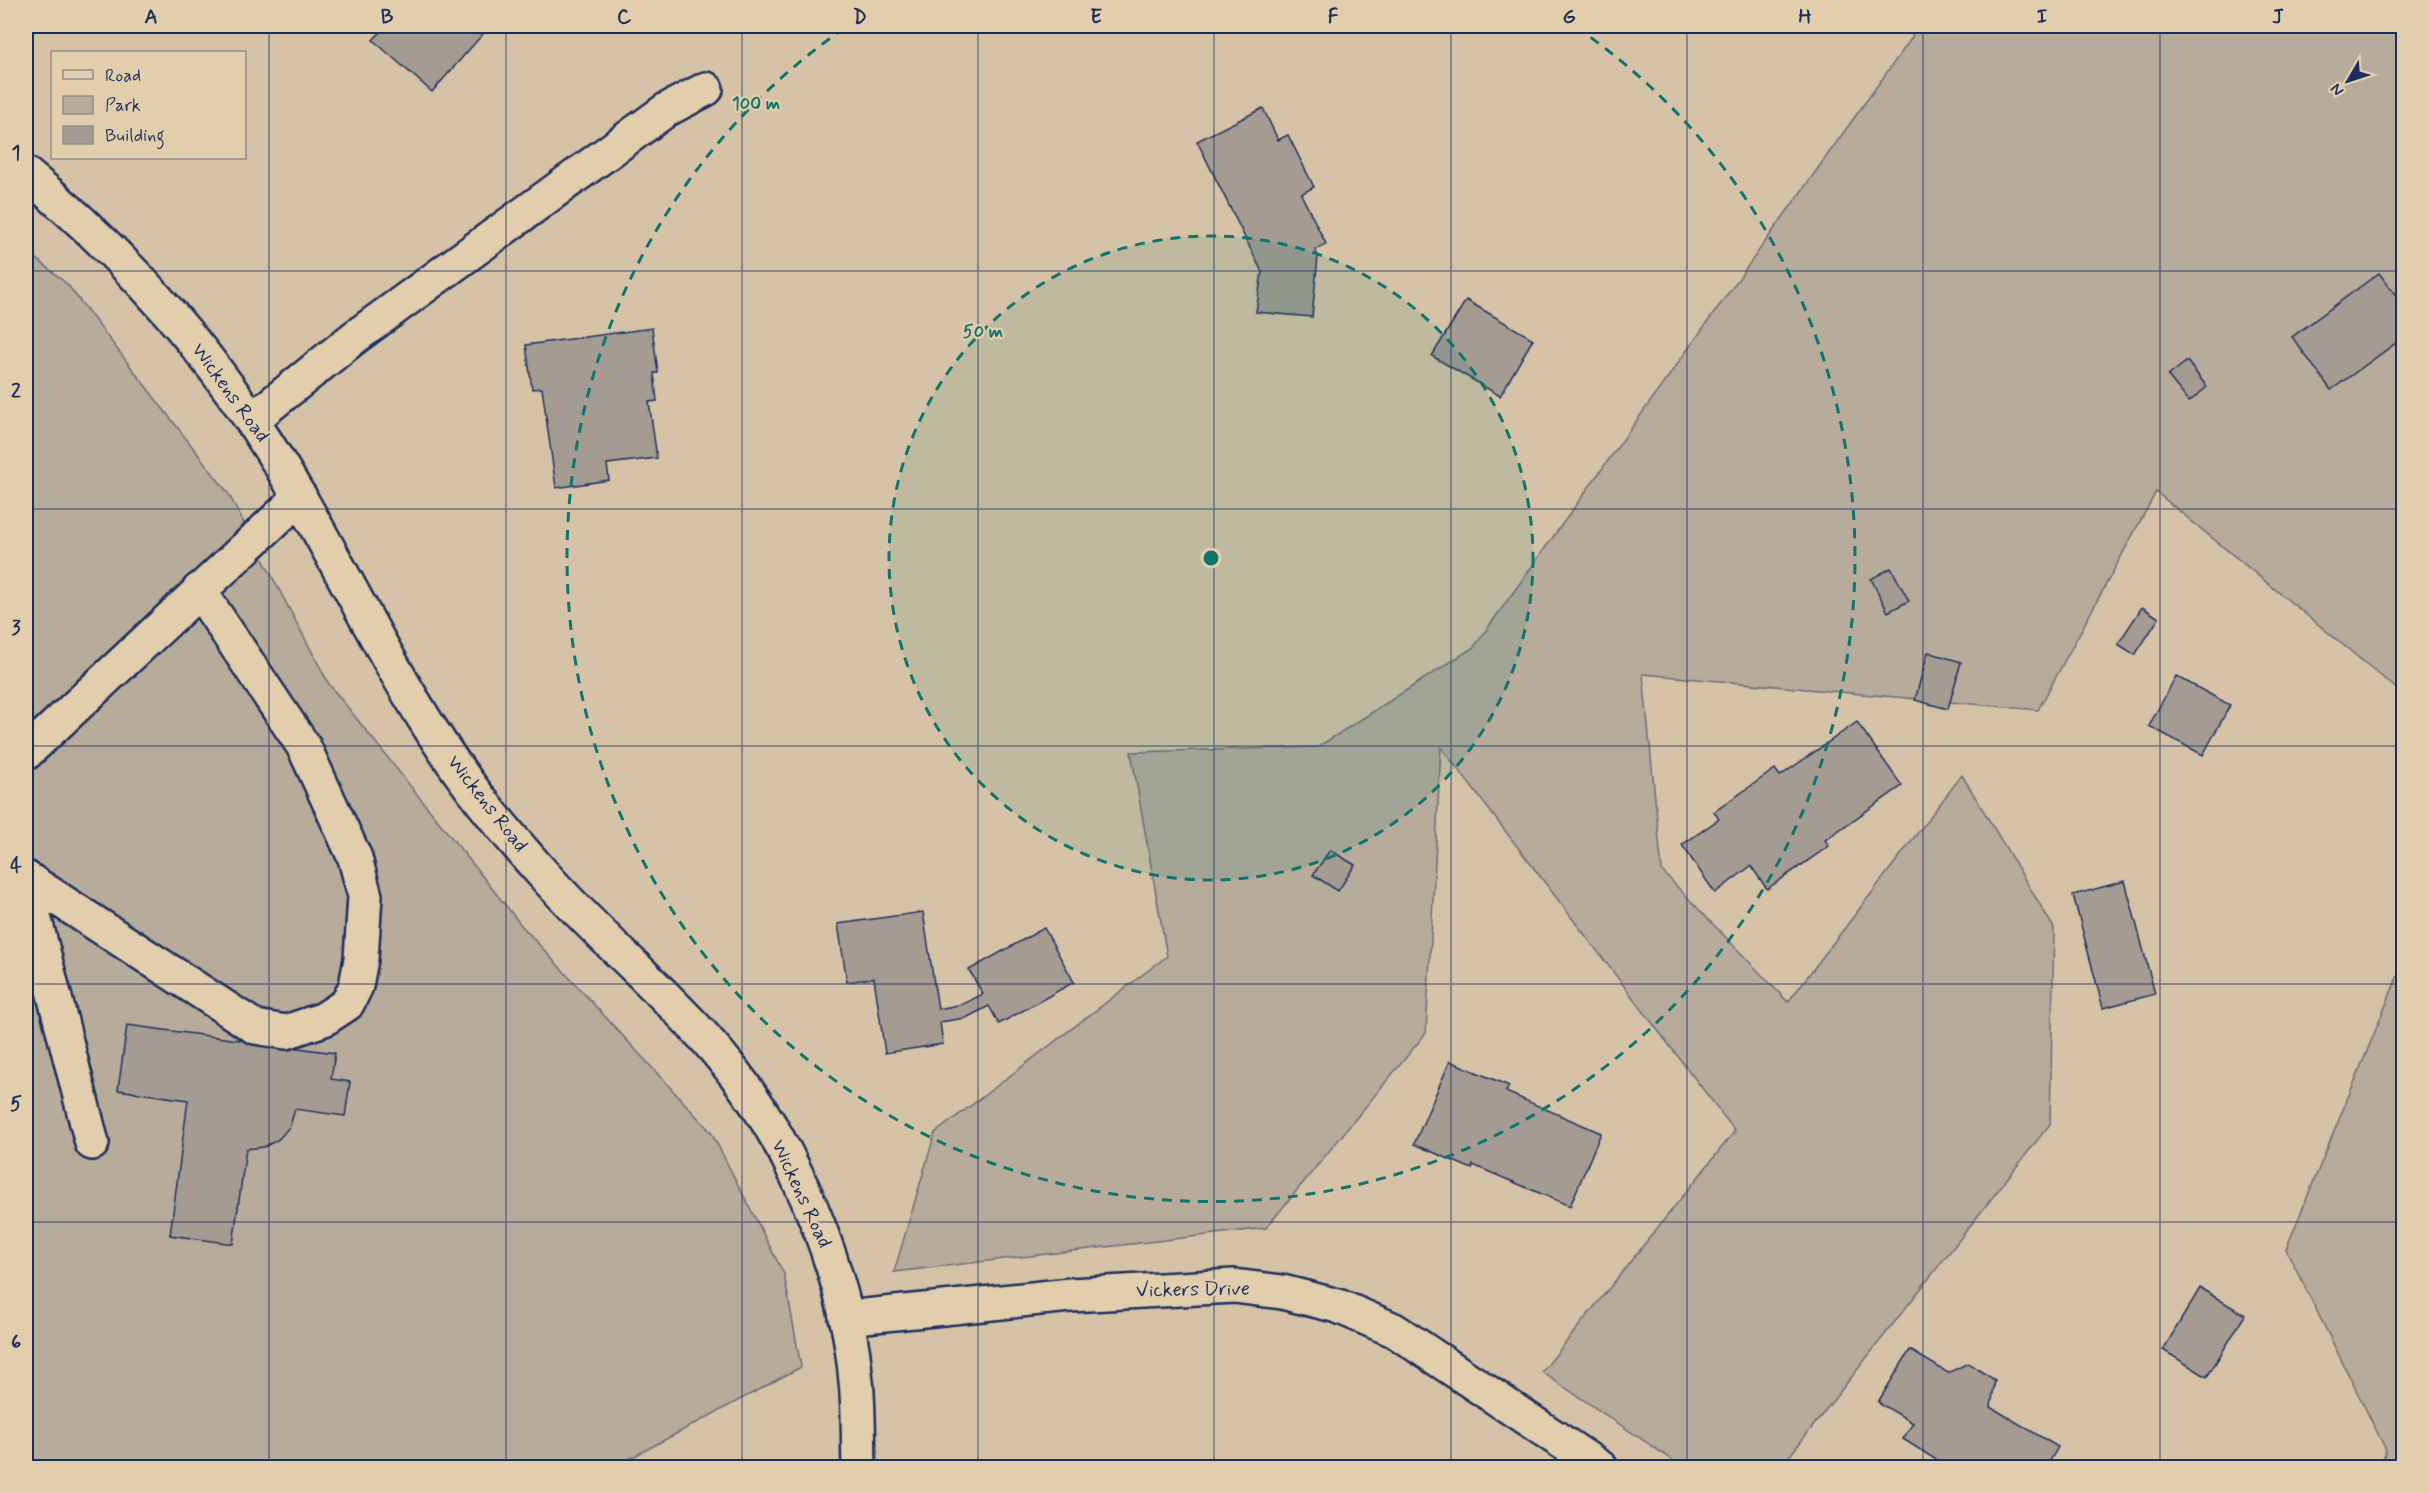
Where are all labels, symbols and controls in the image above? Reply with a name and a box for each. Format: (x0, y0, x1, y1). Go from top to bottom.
text: A (144, 4, 158, 31)
text: B (381, 4, 394, 31)
text: C (617, 4, 632, 31)
text: D (853, 4, 867, 31)
text: E (1090, 4, 1102, 31)
text: F (1328, 4, 1339, 31)
text: G (1562, 4, 1576, 31)
text: H (1798, 4, 1812, 31)
text: I (2037, 4, 2047, 31)
text: J (2272, 4, 2284, 31)
legend (51, 51, 246, 159)
north arrow (2318, 51, 2378, 111)
text: Road (105, 64, 141, 88)
text: N (2326, 79, 2349, 100)
text: 100 m (732, 92, 780, 116)
text: Park (105, 94, 141, 118)
text: Building (105, 124, 165, 150)
text: 1 (12, 140, 20, 167)
text: 50 m (963, 320, 1003, 344)
street label: Wickens Road (185, 338, 275, 448)
text: 2 (11, 378, 21, 405)
centre of rings (1201, 548, 1221, 568)
text: 3 (11, 615, 21, 642)
street label: Wickens Road (441, 750, 533, 858)
text: 4 (10, 853, 22, 880)
text: 5 (10, 1091, 22, 1118)
street label: Wickens Road (764, 1136, 838, 1252)
street label: Vickers Drive (1136, 1276, 1250, 1304)
text: 6 (11, 1329, 21, 1356)

